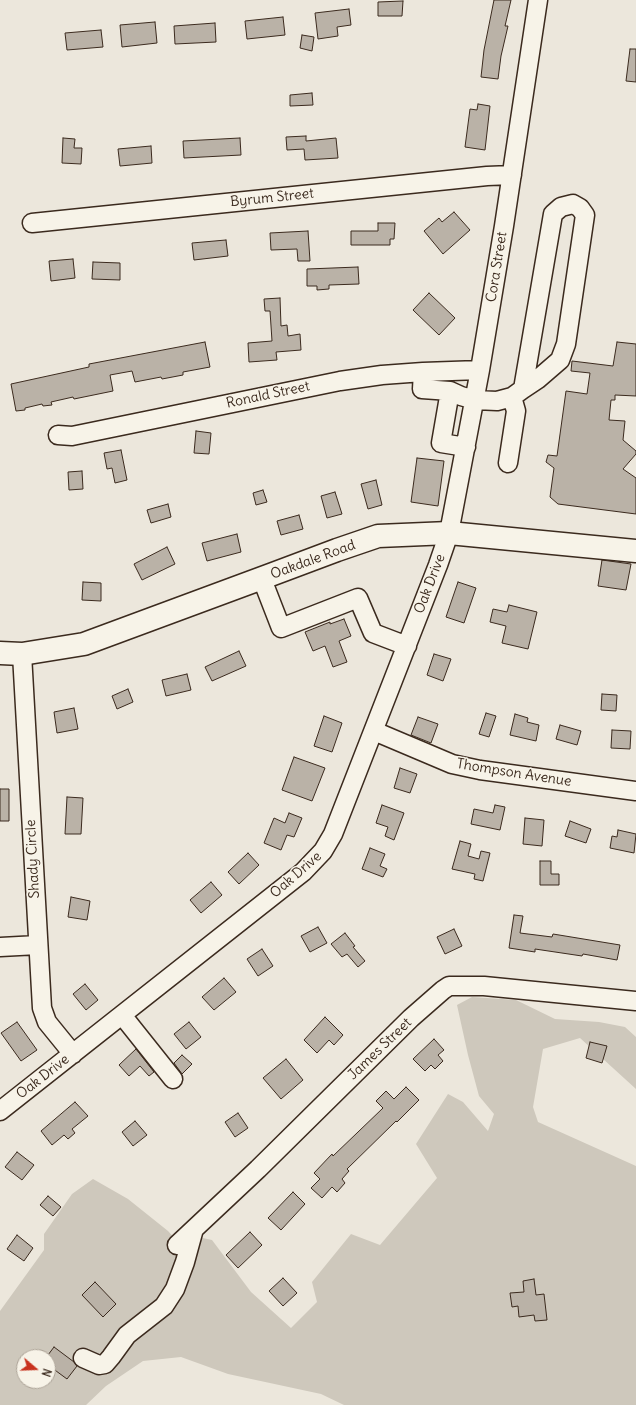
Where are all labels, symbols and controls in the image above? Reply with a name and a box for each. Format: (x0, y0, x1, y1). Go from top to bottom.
street label: Byrum Street (229, 185, 315, 211)
street label: Cora Street (483, 231, 511, 303)
street label: Ronald Street (225, 378, 311, 412)
street label: Oakdale Road (268, 537, 358, 583)
street label: Oak Drive (411, 552, 449, 616)
street label: Thompson Avenue (455, 756, 573, 790)
street label: Shady Circle (23, 819, 43, 899)
street label: Oak Drive (267, 848, 325, 902)
street label: James Street (345, 1014, 415, 1084)
street label: Oak Drive (13, 1051, 73, 1103)
north arrow (16, 1349, 56, 1389)
text: N (39, 1367, 54, 1378)

